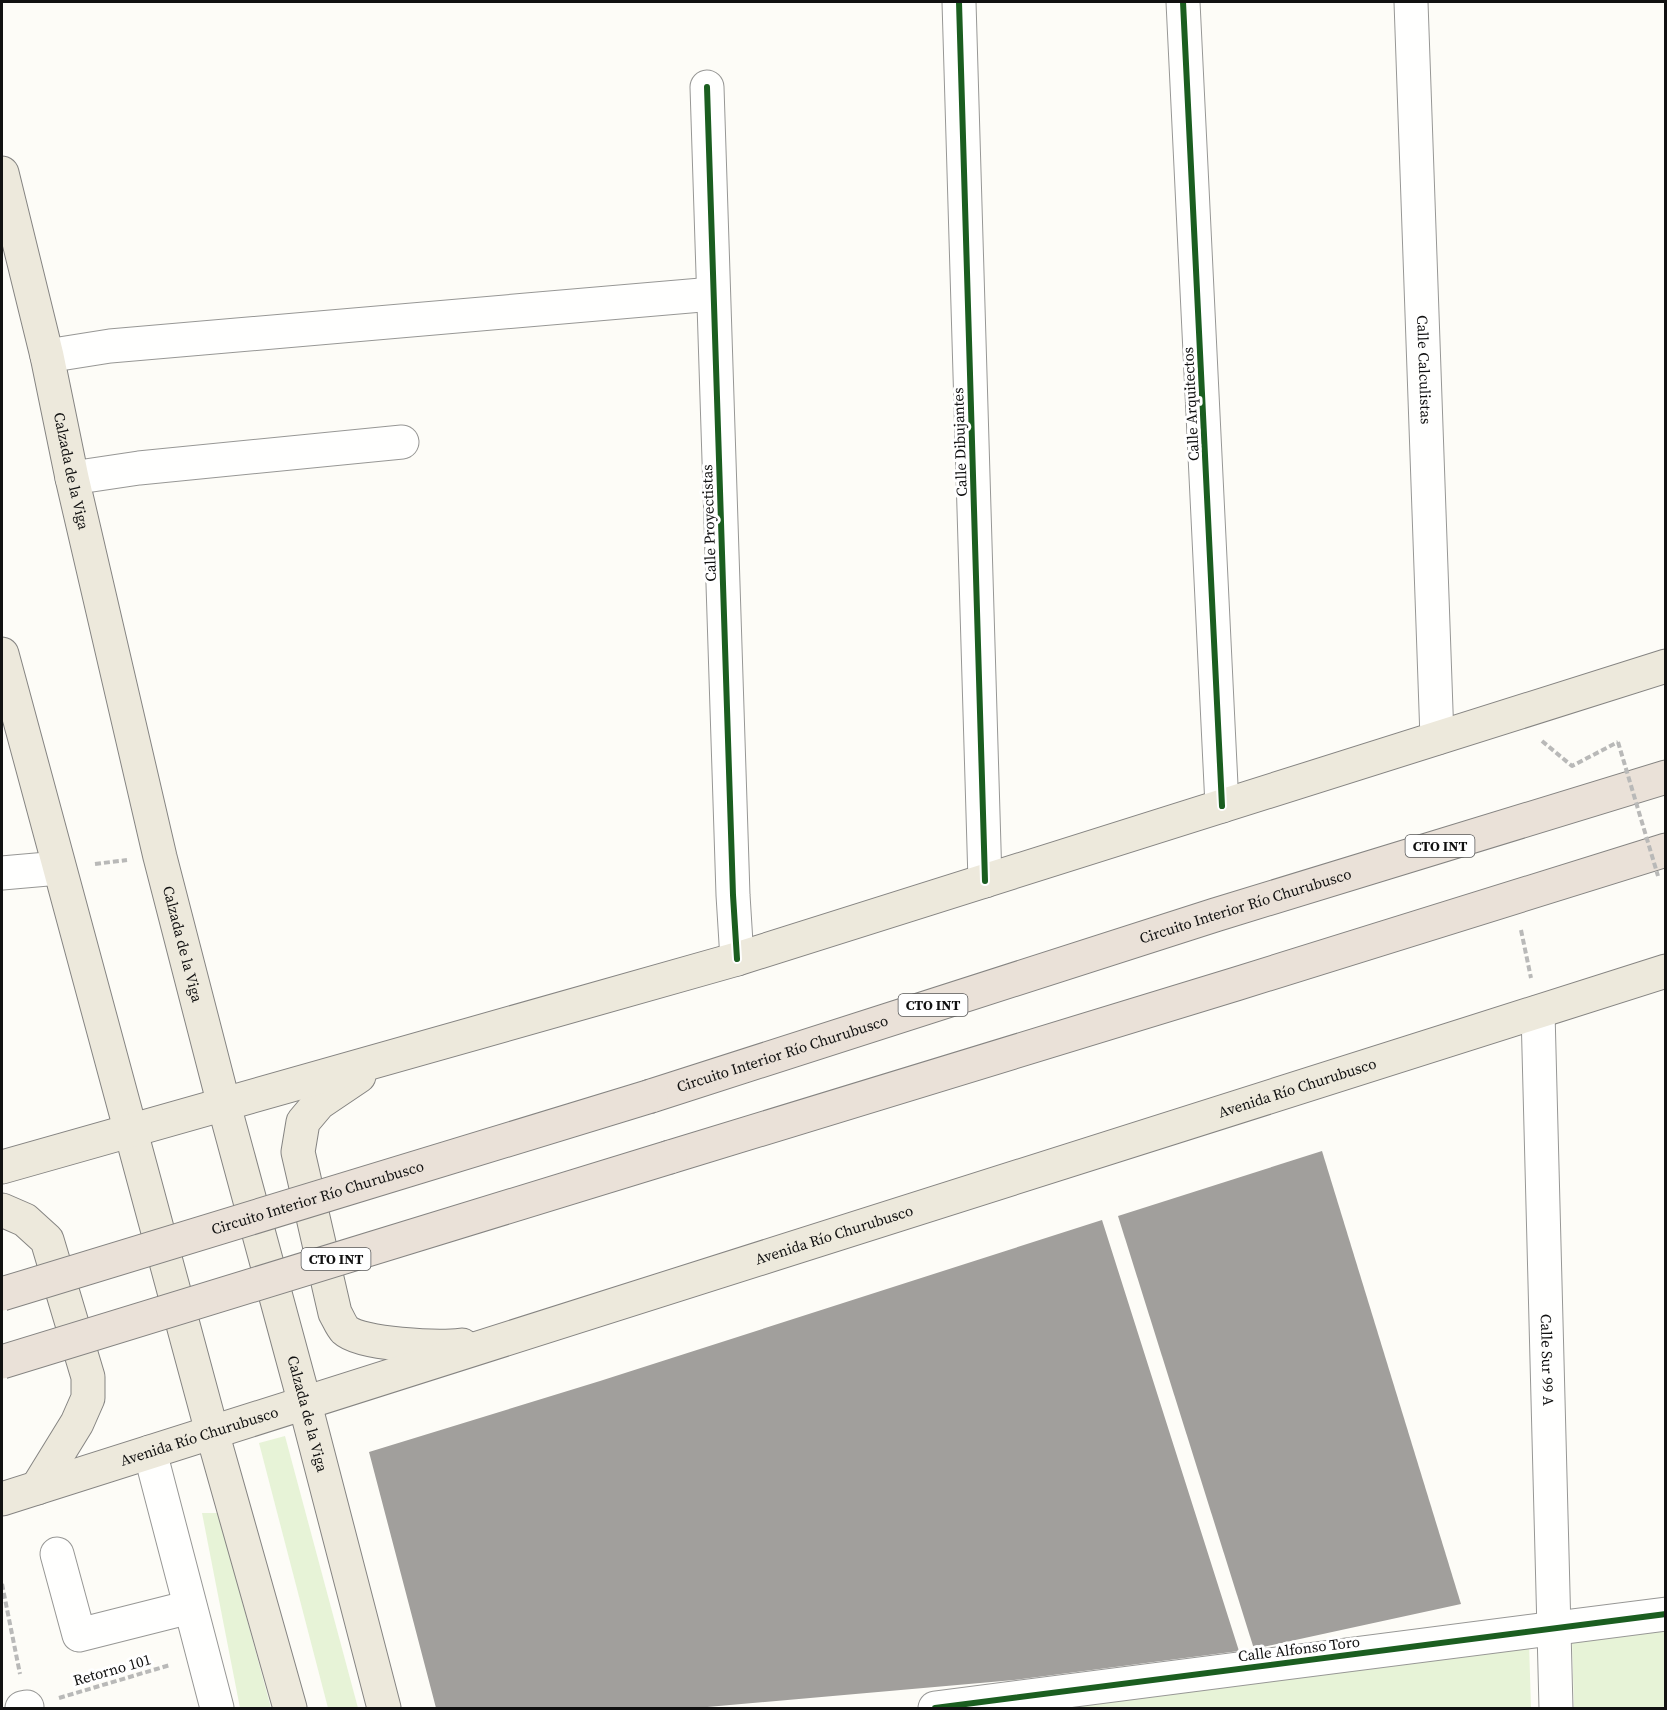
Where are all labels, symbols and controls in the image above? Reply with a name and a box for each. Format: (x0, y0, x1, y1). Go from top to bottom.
street label: Calle Calculistas (1412, 315, 1437, 425)
street label: Calle Arquitectos (1177, 346, 1204, 462)
street label: Calle Dibujantes (947, 387, 972, 497)
street label: Calzada de la Viga (49, 410, 95, 532)
street label: Calle Proyectistas (696, 464, 721, 582)
road number: CTO INT (1406, 835, 1474, 857)
street label: Circuito Interior Río Churubusco (1137, 863, 1354, 949)
street label: Calzada de la Viga (158, 883, 208, 1005)
road number: CTO INT (898, 994, 968, 1016)
street label: Circuito Interior Río Churubusco (674, 1010, 891, 1097)
street label: Avenida Río Churubusco (1216, 1053, 1379, 1122)
street label: Circuito Interior Río Churubusco (209, 1155, 426, 1240)
street label: Avenida Río Churubusco (752, 1200, 916, 1269)
road number: CTO INT (302, 1248, 370, 1270)
street label: Calle Sur 99 A (1536, 1314, 1559, 1406)
street label: Calzada de la Viga (282, 1353, 333, 1474)
street label: Avenida Río Churubusco (117, 1401, 281, 1471)
street label: Calle Alfonso Toro (1237, 1631, 1361, 1666)
street label: Retorno 101 (70, 1648, 153, 1691)

